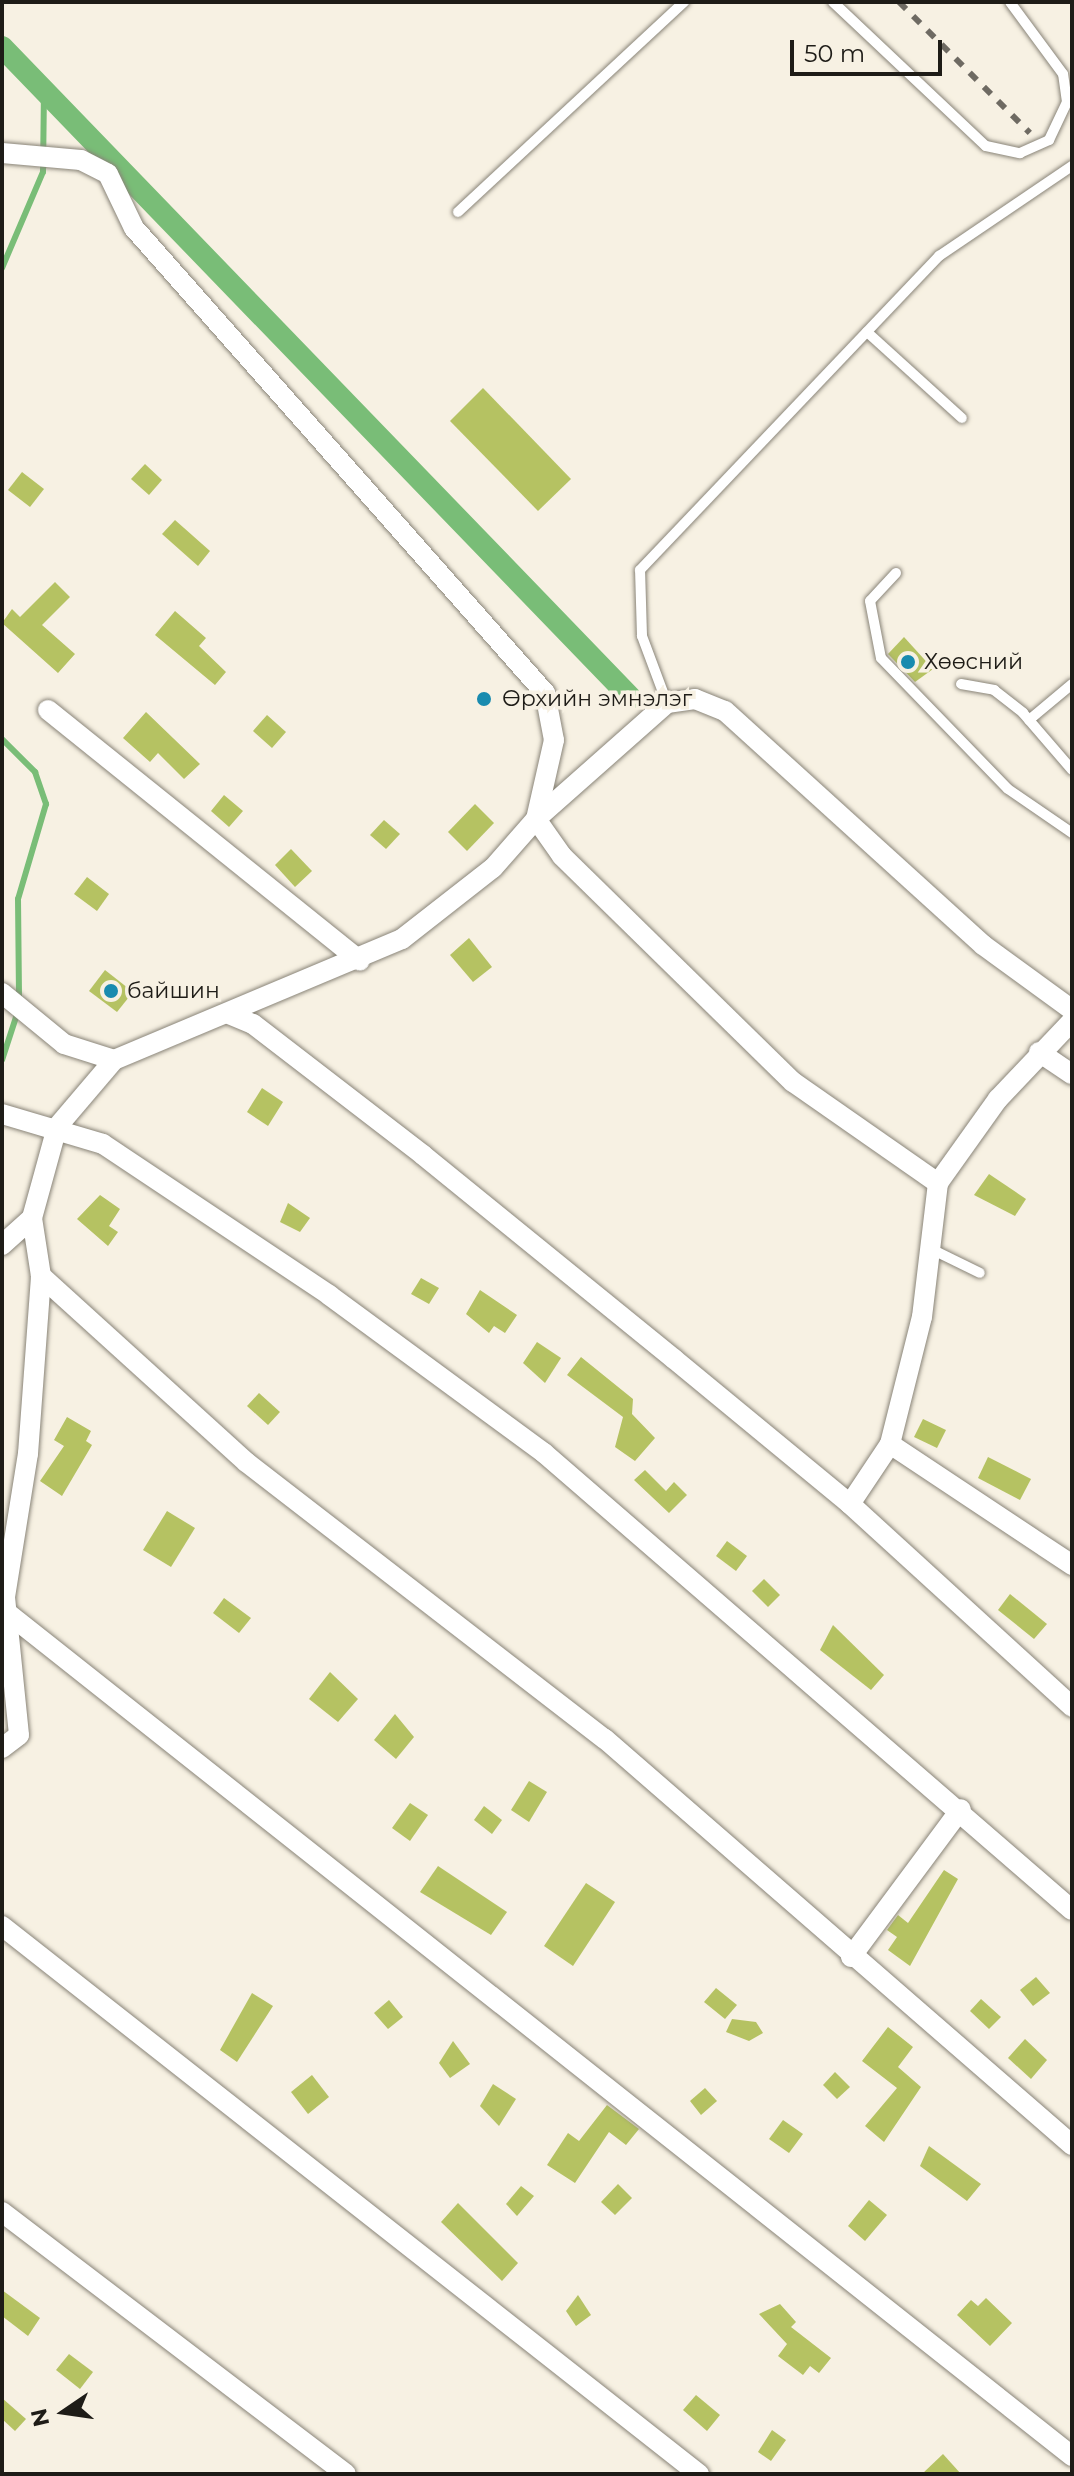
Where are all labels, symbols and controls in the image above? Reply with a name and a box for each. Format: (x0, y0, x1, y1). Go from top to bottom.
scale bar (794, 24, 946, 74)
text: 50 m (804, 39, 865, 68)
place label: Хөөсний (924, 649, 1023, 675)
marker: Хөөсний (899, 653, 917, 671)
place label: Өрхийн эмнэлэг (502, 686, 692, 712)
marker: Өрхийн эмнэлэг (473, 688, 495, 710)
place label: байшин (127, 978, 220, 1004)
marker: байшин (102, 982, 120, 1000)
north arrow (24, 2372, 104, 2452)
text: N (25, 2406, 55, 2429)

